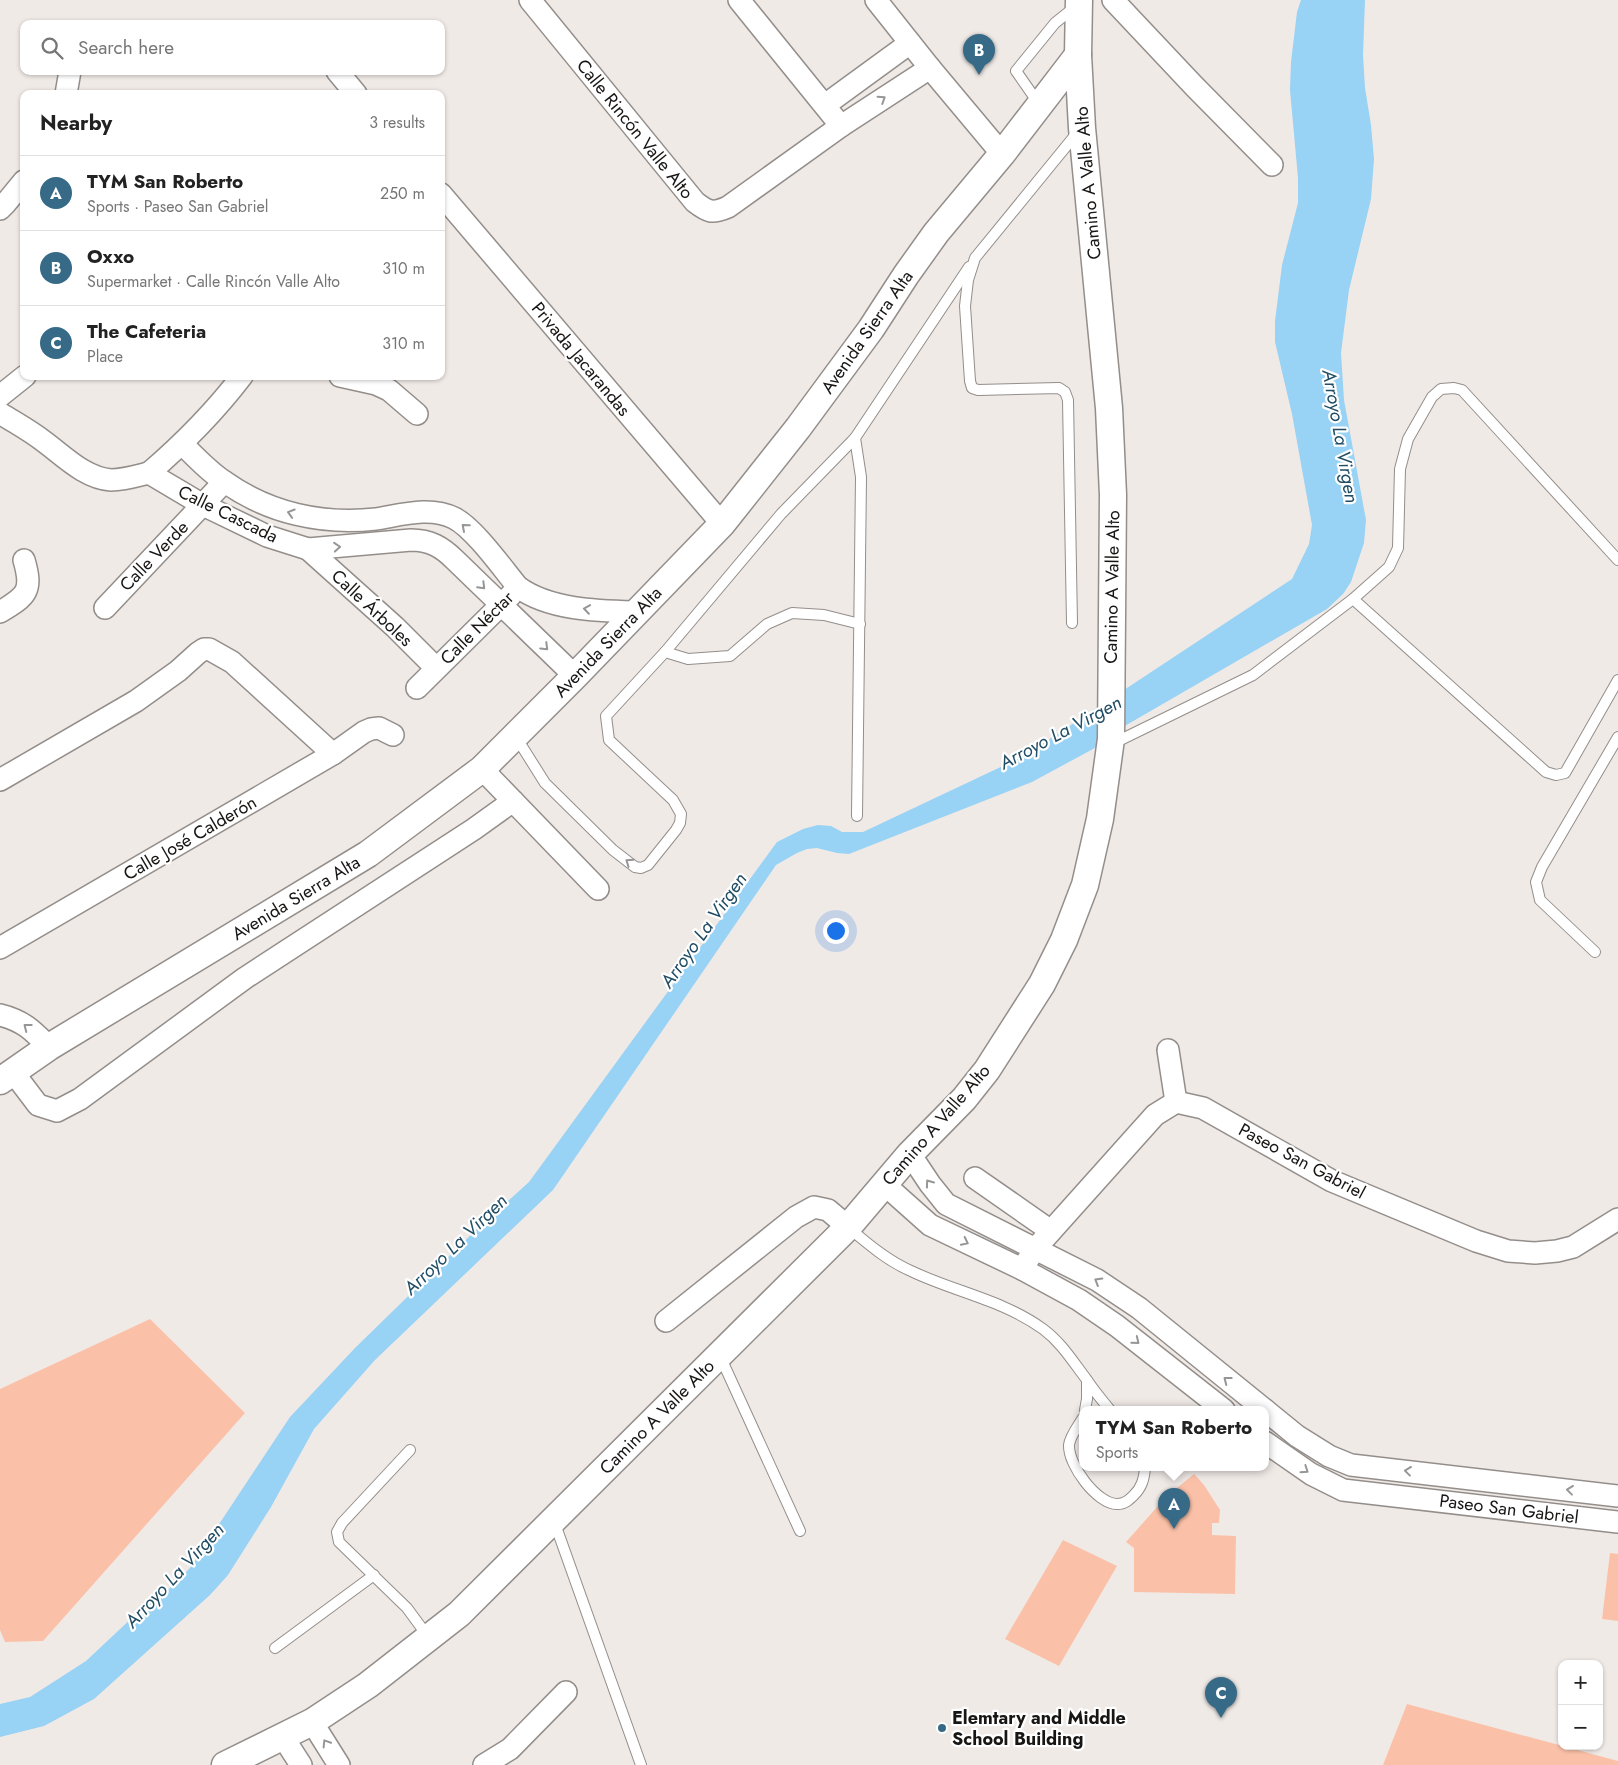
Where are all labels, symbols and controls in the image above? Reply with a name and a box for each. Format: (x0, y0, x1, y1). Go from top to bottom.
search box (20, 20, 445, 75)
icon: search (38, 34, 66, 62)
text: Search here (78, 34, 174, 61)
pin: B (963, 34, 995, 75)
street label: Calle Rincón Valle Alto (570, 53, 700, 205)
one-way arrow (876, 96, 886, 105)
street label: Camino A Valle Alto (1068, 105, 1108, 261)
text: Nearby (40, 108, 112, 138)
text: 3 results (369, 111, 425, 134)
text: TYM San Roberto (87, 168, 243, 195)
text: A (50, 182, 62, 205)
text: 250 m (380, 182, 425, 205)
text: Sports · Paseo San Gabriel (87, 195, 268, 218)
text: Oxxo (87, 243, 134, 270)
text: B (51, 257, 61, 280)
text: 310 m (382, 257, 425, 280)
street label: Avenida Sierra Alta (815, 265, 919, 399)
text: Supermarket · Calle Rincón Valle Alto (87, 270, 340, 293)
street label: Privada Jacarandas (525, 296, 637, 422)
text: The Cafeteria (87, 318, 206, 345)
text: C (50, 332, 62, 355)
text: 310 m (382, 332, 425, 355)
text: Place (87, 345, 123, 368)
water label: Arroyo La Virgen (1315, 366, 1366, 505)
street label: Calle Cascada (174, 479, 282, 549)
one-way arrow (287, 509, 295, 519)
street label: Camino A Valle Alto (1098, 510, 1126, 664)
street label: Calle Verde (114, 515, 194, 597)
one-way arrow (462, 523, 471, 532)
one-way arrow (333, 541, 341, 552)
street label: Calle Árboles (326, 563, 418, 653)
one-way arrow (476, 580, 485, 589)
street label: Avenida Sierra Alta (548, 581, 668, 703)
street label: Calle Néctar (434, 585, 520, 671)
one-way arrow (583, 604, 591, 615)
one-way arrow (539, 641, 548, 650)
water label: Arroyo La Virgen (993, 689, 1126, 777)
street label: Calle José Calderón (119, 789, 261, 887)
street label: Avenida Sierra Alta (227, 849, 365, 947)
one-way arrow (625, 859, 635, 868)
water label: Arroyo La Virgen (653, 867, 753, 994)
your location (823, 918, 849, 944)
one-way arrow (23, 1024, 33, 1033)
street label: Camino A Valle Alto (876, 1058, 996, 1191)
street label: Paseo San Gabriel (1234, 1117, 1370, 1205)
one-way arrow (926, 1179, 935, 1189)
water label: Arroyo La Virgen (397, 1188, 513, 1302)
one-way arrow (960, 1236, 969, 1246)
one-way arrow (1095, 1278, 1104, 1288)
one-way arrow (1130, 1335, 1139, 1343)
street label: Camino A Valle Alto (594, 1353, 721, 1480)
one-way arrow (1223, 1377, 1233, 1386)
popup (1079, 1406, 1269, 1471)
text: TYM San Roberto (1096, 1414, 1252, 1441)
text: Sports (1096, 1441, 1138, 1464)
one-way arrow (1299, 1464, 1309, 1473)
one-way arrow (1404, 1466, 1412, 1477)
one-way arrow (1565, 1485, 1573, 1496)
pin: A (1158, 1488, 1190, 1529)
street label: Paseo San Gabriel (1438, 1488, 1580, 1530)
water label: Arroyo La Virgen (118, 1517, 230, 1635)
map controls (1558, 1660, 1603, 1750)
button: + (1558, 1660, 1603, 1705)
pin: C (1205, 1677, 1237, 1718)
place label: Elemtary and Middle School Building (952, 1705, 1126, 1752)
button: − (1558, 1705, 1603, 1750)
marker: Elemtary and Middle School Building (936, 1722, 948, 1734)
one-way arrow (322, 1740, 332, 1749)

